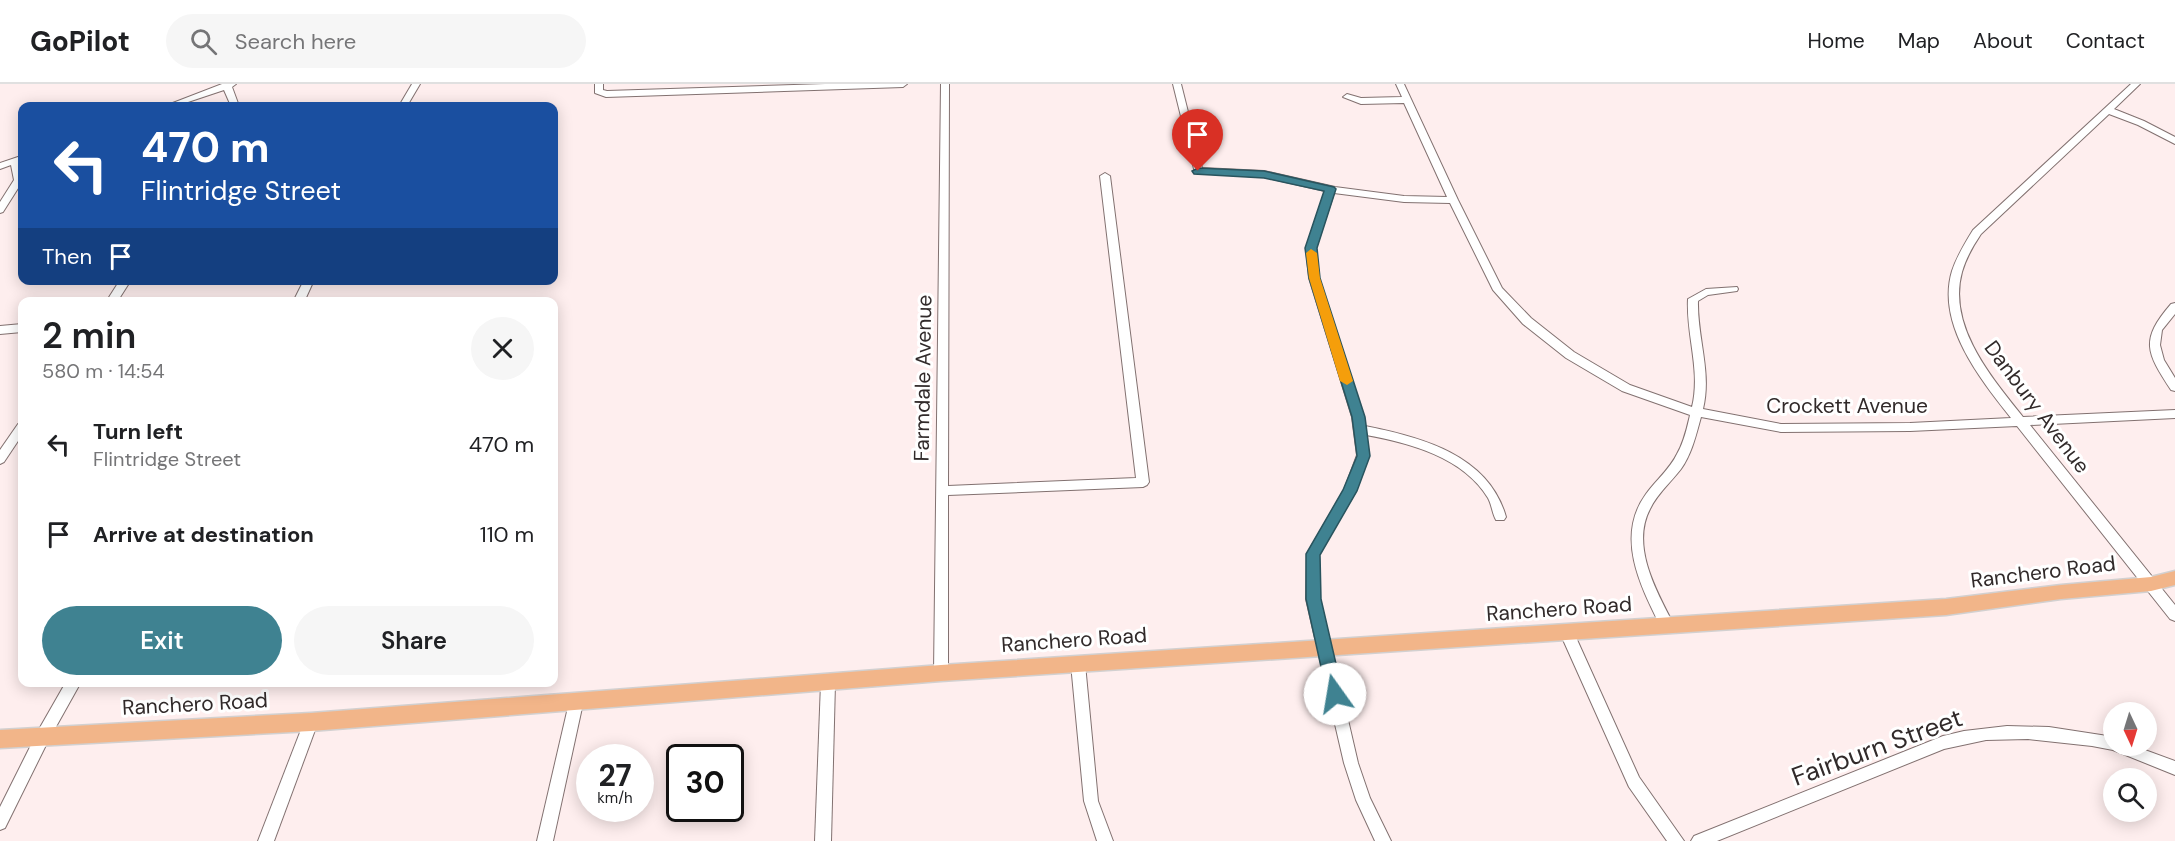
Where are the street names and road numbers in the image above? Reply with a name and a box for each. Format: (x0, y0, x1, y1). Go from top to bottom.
street label: Farmdale Avenue (908, 294, 938, 462)
street label: Danbury Avenue (1978, 335, 2096, 479)
street label: Crockett Avenue (1766, 392, 1928, 420)
street label: Ranchero Road (1969, 549, 2117, 595)
street label: Ranchero Road (1485, 590, 1633, 628)
street label: Ranchero Road (1000, 621, 1148, 659)
street label: Ranchero Road (121, 686, 269, 722)
street label: Fairburn Street (1787, 700, 1967, 794)

